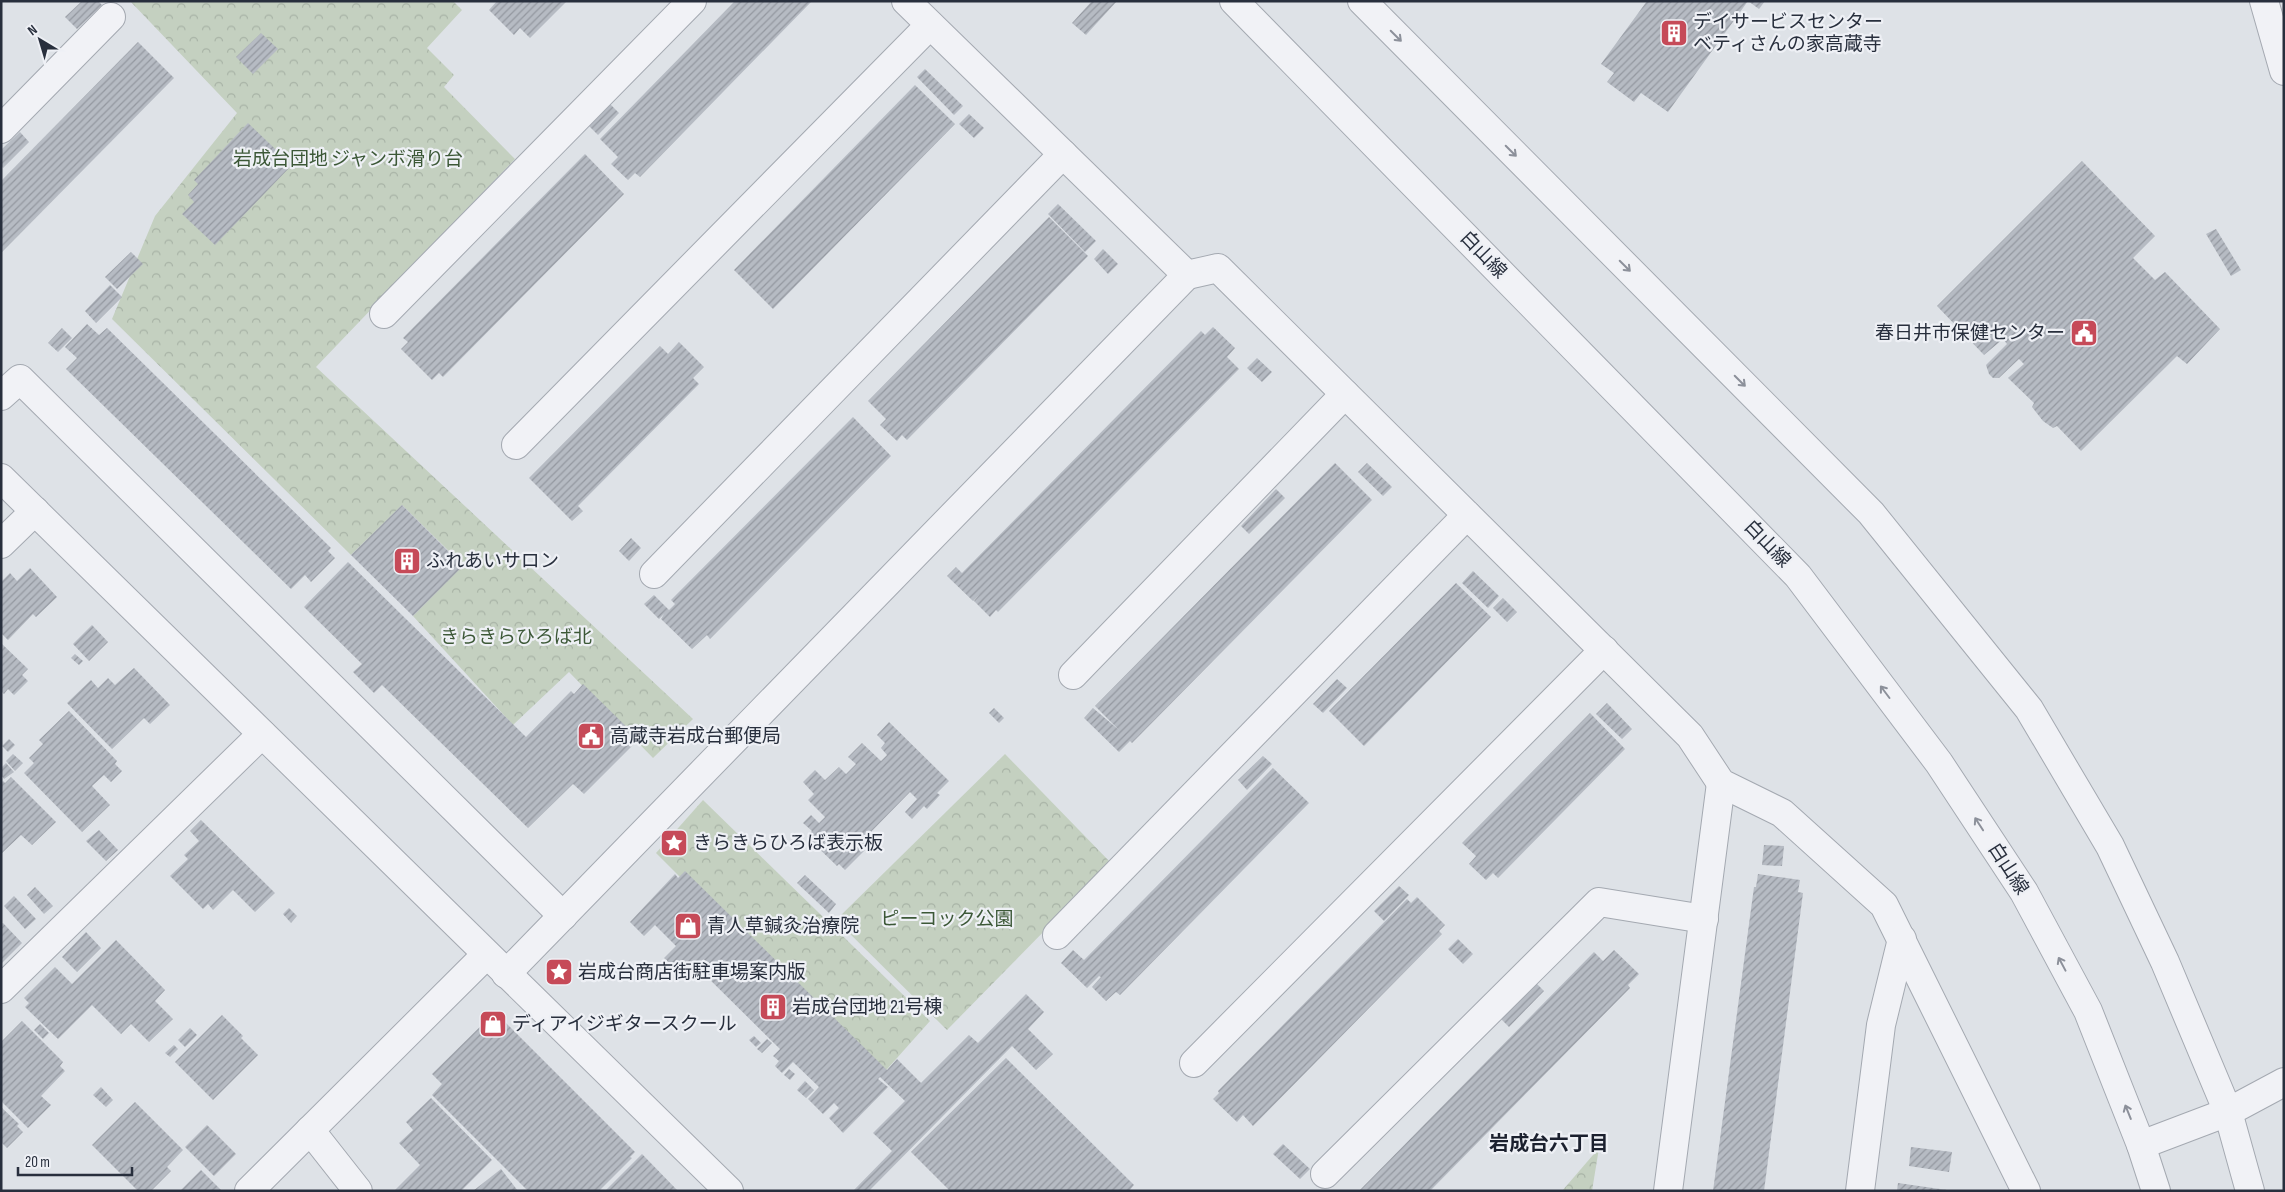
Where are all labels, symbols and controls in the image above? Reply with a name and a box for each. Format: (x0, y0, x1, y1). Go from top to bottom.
place label: デイサービスセンター ベティさんの家高蔵寺 (1693, 11, 1883, 56)
north arrow (15, 15, 65, 65)
building icon: デイサービスセンター ベティさんの家高蔵寺 (1659, 18, 1689, 48)
text: N (24, 21, 40, 39)
one-way arrow (1390, 30, 1402, 42)
one-way arrow (1505, 145, 1517, 157)
park label: 岩成台団地 ジャンボ滑り台 (233, 148, 463, 171)
street label: 白山線 (1455, 227, 1511, 283)
one-way arrow (1619, 260, 1631, 272)
public building icon: 春日井市保健センター (2069, 318, 2099, 348)
place label: 春日井市保健センター (1875, 322, 2065, 345)
one-way arrow (1734, 375, 1746, 388)
street label: 白山線 (1739, 516, 1795, 572)
building icon: ふれあいサロン (392, 546, 422, 576)
place label: ふれあいサロン (426, 550, 559, 573)
park label: きらきらひろば北 (440, 626, 592, 649)
one-way arrow (1880, 685, 1890, 699)
public building icon: 高蔵寺岩成台郵便局 (576, 721, 606, 751)
place label: 高蔵寺岩成台郵便局 (610, 725, 781, 748)
one-way arrow (1974, 817, 1984, 831)
place icon: きらきらひろば表示板 (659, 828, 689, 858)
place label: きらきらひろば表示板 (693, 832, 883, 855)
street label: 白山線 (1983, 839, 2033, 899)
park label: ピーコック公園 (880, 908, 1014, 931)
shop icon: 青人草鍼灸治療院 (673, 911, 703, 941)
place label: 青人草鍼灸治療院 (707, 915, 859, 938)
one-way arrow (2057, 956, 2067, 971)
place icon: 岩成台商店街駐車場案内版 (544, 957, 574, 987)
place label: 岩成台商店街駐車場案内版 (578, 961, 806, 984)
building icon: 岩成台団地 21号棟 (758, 992, 788, 1022)
place label: 岩成台団地 21号棟 (792, 996, 943, 1019)
shop icon: ディアイジギタースクール (478, 1009, 508, 1039)
place label: ディアイジギタースクール (512, 1013, 737, 1036)
one-way arrow (2123, 1105, 2132, 1120)
district label: 岩成台六丁目 (1489, 1132, 1609, 1156)
scale bar (18, 1144, 131, 1176)
text: 20 m (25, 1153, 50, 1172)

